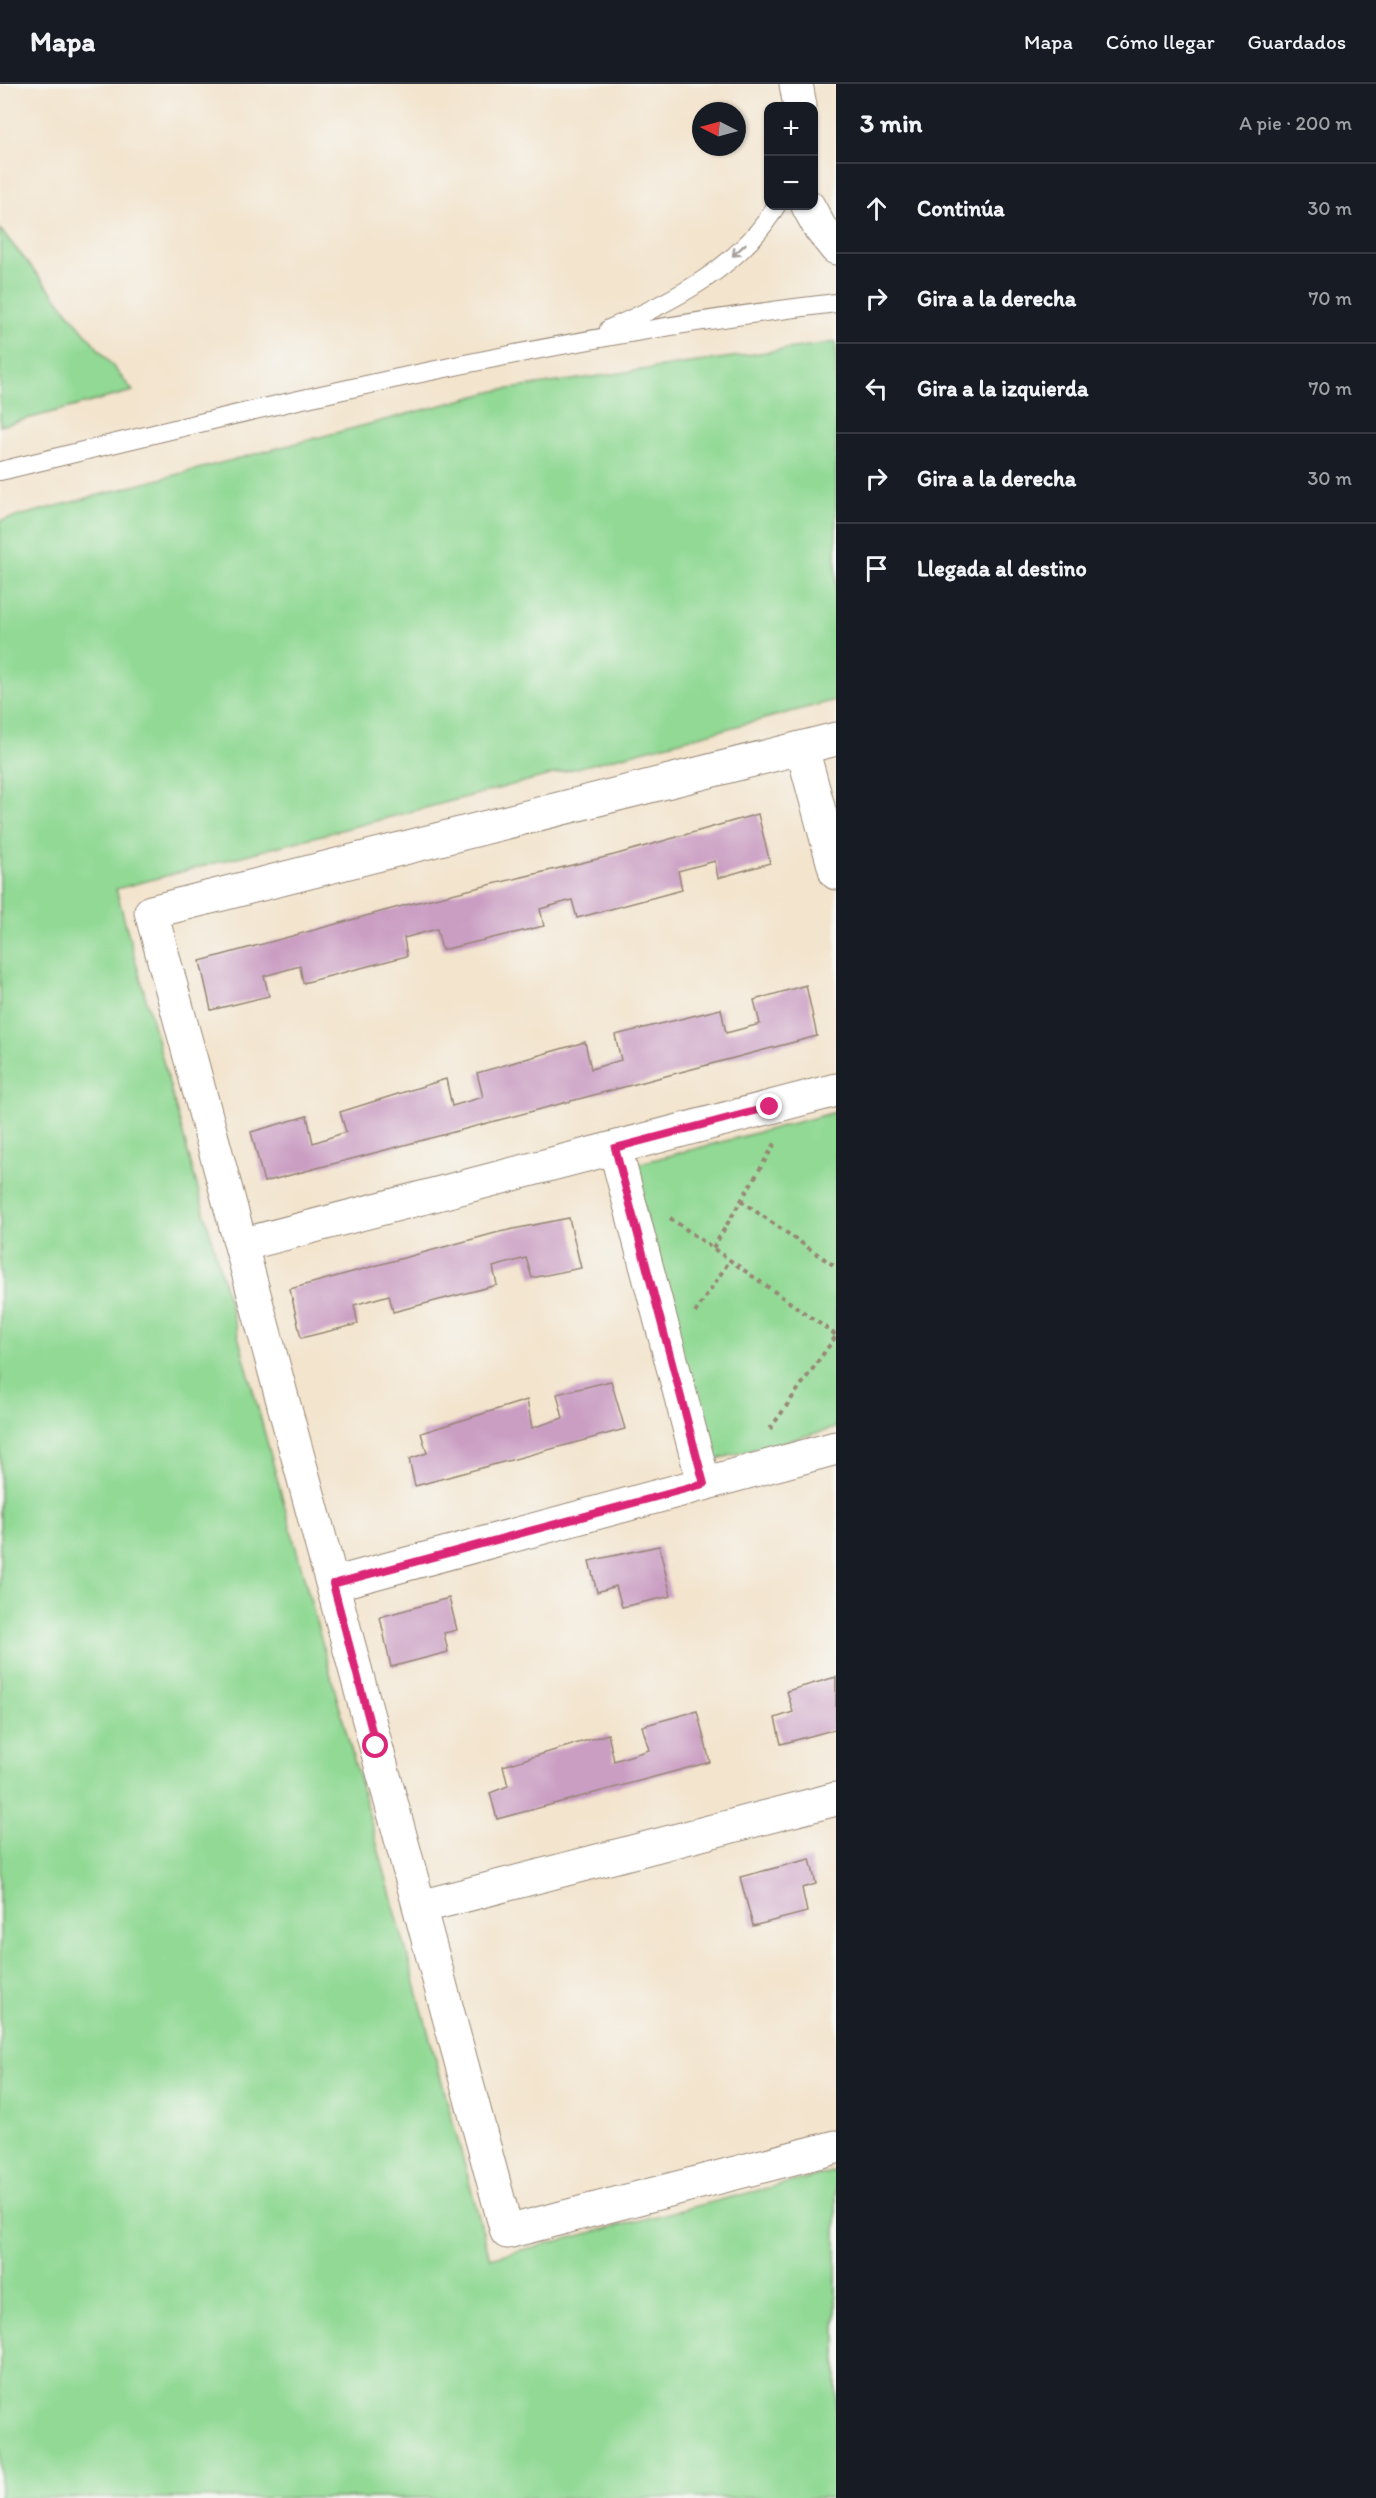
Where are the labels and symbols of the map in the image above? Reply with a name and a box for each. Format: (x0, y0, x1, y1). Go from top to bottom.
north arrow (692, 102, 746, 156)
one-way arrow (731, 243, 746, 257)
route end (756, 1093, 782, 1119)
route start (362, 1732, 388, 1758)

